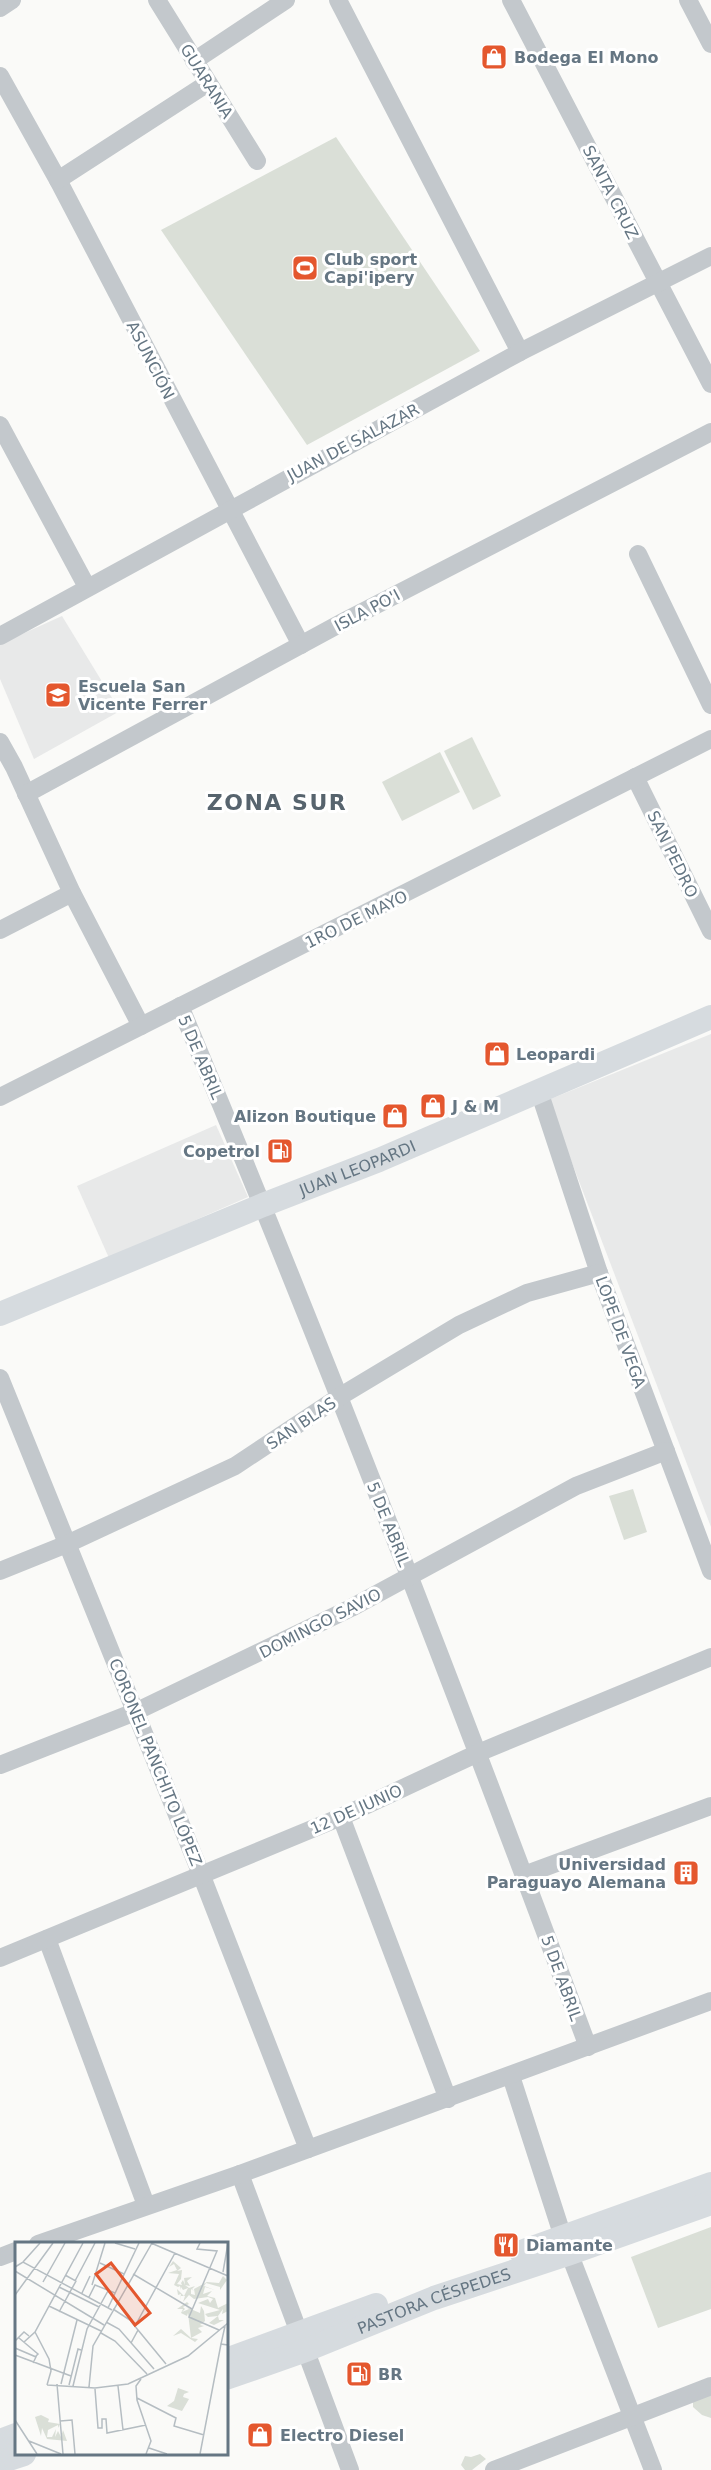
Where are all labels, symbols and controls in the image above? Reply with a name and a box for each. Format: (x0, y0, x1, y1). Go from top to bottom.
street label: GUARANIA (176, 41, 237, 122)
shop icon: Bodega El Mono (479, 42, 509, 72)
place label: Bodega El Mono (514, 48, 659, 67)
street label: SANTA CRUZ (579, 142, 642, 242)
place label: Club sport Capi'ipery (324, 250, 418, 287)
sports icon: Club sport Capi'ipery (290, 253, 320, 283)
street label: ASUNCIÓN (123, 318, 178, 403)
street label: JUAN DE SALAZAR (283, 400, 422, 486)
street label: ISLA PO'I (331, 585, 403, 636)
place label: Escuela San Vicente Ferrer (78, 677, 207, 714)
school or university icon: Escuela San Vicente Ferrer (43, 680, 73, 710)
district label: ZONA SUR (207, 790, 347, 815)
street label: SAN PEDRO (643, 808, 702, 901)
street label: 1RO DE MAYO (302, 886, 410, 952)
street label: 5 DE ABRIL (174, 1012, 227, 1102)
shop icon: Leopardi (482, 1039, 512, 1069)
place label: Leopardi (516, 1045, 595, 1064)
shop icon: J & M (418, 1091, 448, 1121)
place label: J & M (451, 1097, 499, 1116)
shop icon: Alizon Boutique (380, 1101, 410, 1131)
place label: Alizon Boutique (234, 1107, 376, 1126)
fuel station icon: Copetrol (265, 1136, 295, 1166)
street label: JUAN LEOPARDI (296, 1136, 419, 1200)
place label: Copetrol (183, 1142, 260, 1161)
street label: LOPE DE VEGA (591, 1274, 650, 1391)
street label: SAN BLAS (263, 1393, 340, 1454)
street label: 5 DE ABRIL (363, 1479, 414, 1569)
street label: DOMINGO SAVIO (256, 1585, 384, 1662)
street label: CORONEL PANCHITO LÓPEZ (105, 1656, 206, 1869)
street label: 12 DE JUNIO (307, 1781, 405, 1838)
place label: Universidad Paraguayo Alemana (487, 1855, 666, 1892)
building icon: Universidad Paraguayo Alemana (671, 1858, 701, 1888)
street label: 5 DE ABRIL (537, 1933, 586, 2024)
restaurant icon: Diamante (491, 2230, 521, 2260)
place label: Diamante (526, 2236, 613, 2255)
inset map (15, 2242, 228, 2455)
street label: PASTORA CÉSPEDES (355, 2264, 513, 2338)
fuel station icon: BR (344, 2359, 374, 2389)
place label: BR (378, 2365, 403, 2384)
shop icon: Electro Diesel (245, 2420, 275, 2450)
place label: Electro Diesel (280, 2426, 404, 2445)

